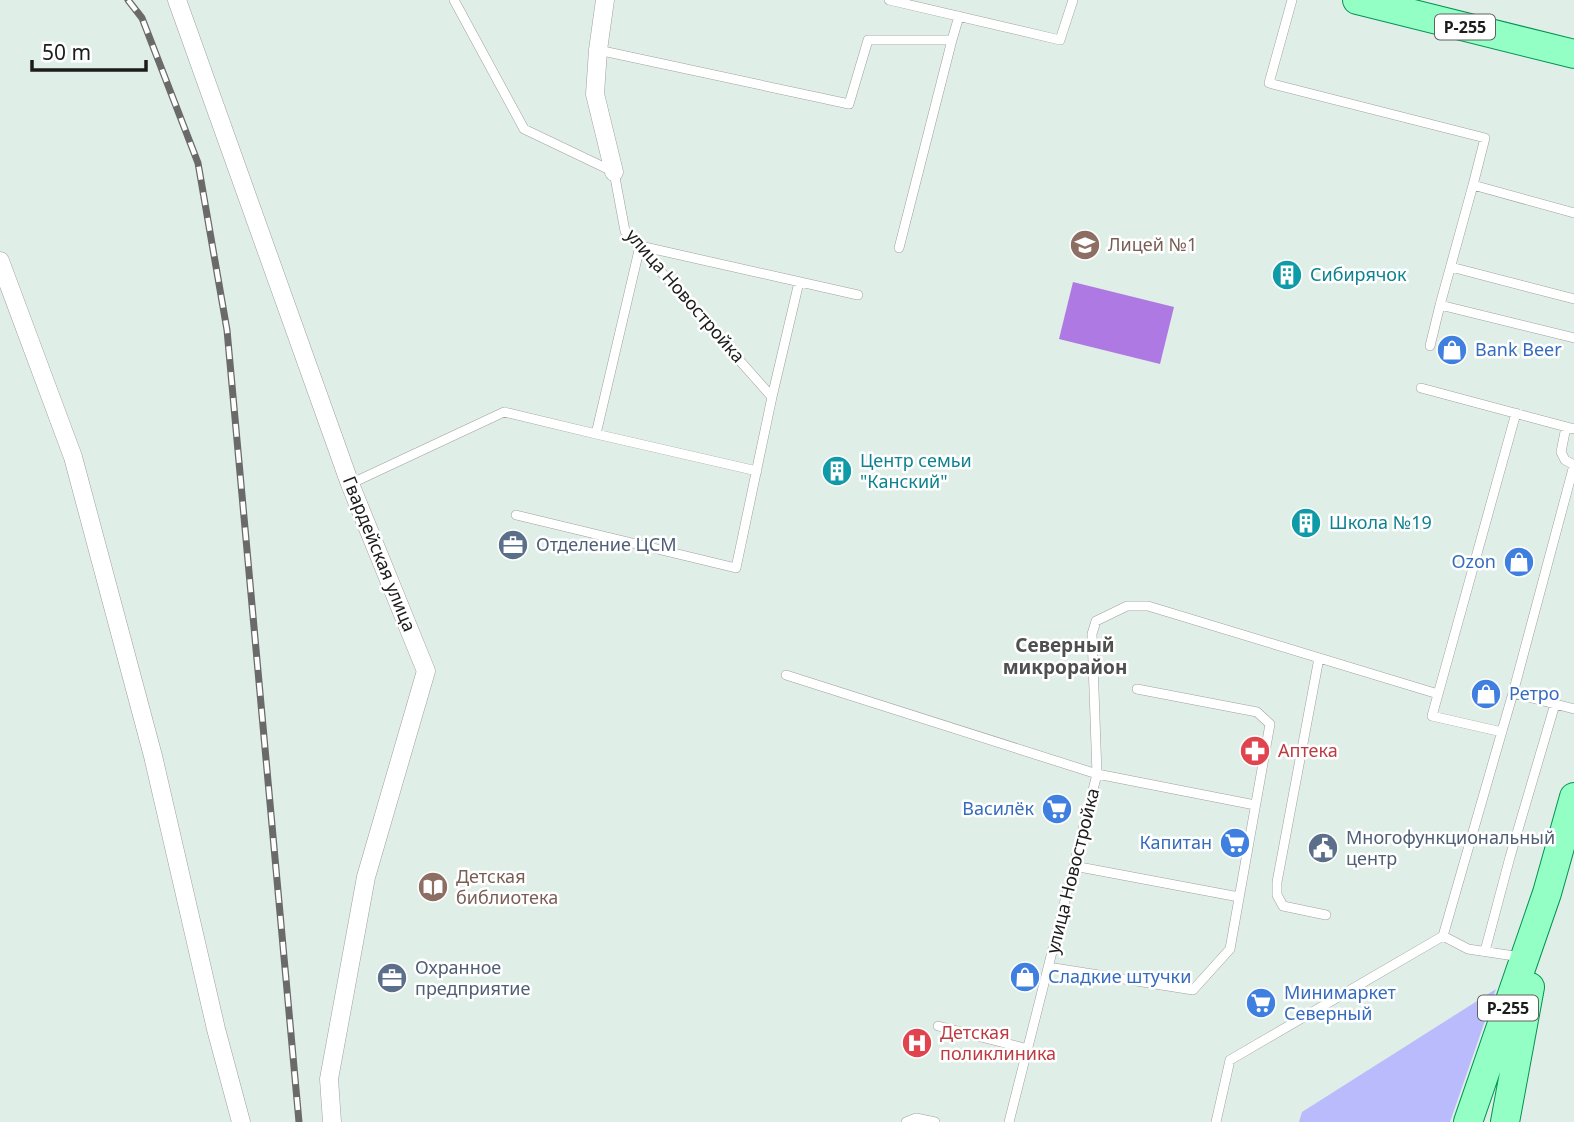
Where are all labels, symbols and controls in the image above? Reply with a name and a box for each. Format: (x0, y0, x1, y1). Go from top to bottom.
road number: Р-255 (1435, 15, 1495, 40)
scale bar (32, 28, 145, 72)
text: 50 m (42, 38, 91, 66)
street label: улица Новостройка (621, 223, 751, 367)
school or university icon: Лицей №1 (1068, 228, 1102, 262)
place label: Лицей №1 (1108, 232, 1197, 256)
building icon: Сибирячок (1270, 258, 1304, 292)
place label: Сибирячок (1310, 262, 1407, 286)
shop icon: Bank Beer (1435, 333, 1469, 367)
place label: Bank Beer (1475, 337, 1562, 361)
place label: Центр семьи "Канский" (860, 448, 972, 493)
building icon: Центр семьи "Канский" (820, 454, 854, 488)
street label: Гвардейская улица (338, 472, 422, 635)
building icon: Школа №19 (1289, 506, 1323, 540)
place label: Школа №19 (1329, 510, 1432, 534)
office icon: Отделение ЦСМ (496, 528, 530, 562)
place label: Отделение ЦСМ (536, 532, 677, 556)
shop icon: Ozon (1502, 545, 1536, 579)
place label: Ozon (1451, 549, 1496, 573)
district label: Северный микрорайон (1003, 632, 1127, 680)
shop icon: Ретро (1469, 677, 1503, 711)
place label: Ретро (1509, 681, 1559, 705)
pharmacy icon: Аптека (1238, 734, 1272, 768)
place label: Аптека (1278, 738, 1338, 762)
street label: улица Новостройка (1040, 785, 1104, 956)
supermarket icon: Василёк (1040, 792, 1074, 826)
place label: Василёк (962, 796, 1034, 820)
place label: Многофункциональный центр (1346, 825, 1555, 870)
supermarket icon: Капитан (1218, 826, 1252, 860)
place label: Капитан (1139, 830, 1212, 854)
public building icon: Многофункциональный центр (1306, 831, 1340, 865)
place label: Детская библиотека (456, 864, 558, 909)
library icon: Детская библиотека (416, 870, 450, 904)
place label: Охранное предприятие (415, 955, 530, 1000)
shop icon: Сладкие штучки (1008, 960, 1042, 994)
office icon: Охранное предприятие (375, 961, 409, 995)
place label: Сладкие штучки (1048, 964, 1191, 988)
place label: Минимаркет Северный (1284, 980, 1396, 1025)
supermarket icon: Минимаркет Северный (1244, 986, 1278, 1020)
road number: Р-255 (1478, 996, 1538, 1020)
place label: Детская поликлиника (940, 1020, 1056, 1065)
hospital icon: Детская поликлиника (900, 1026, 934, 1060)

